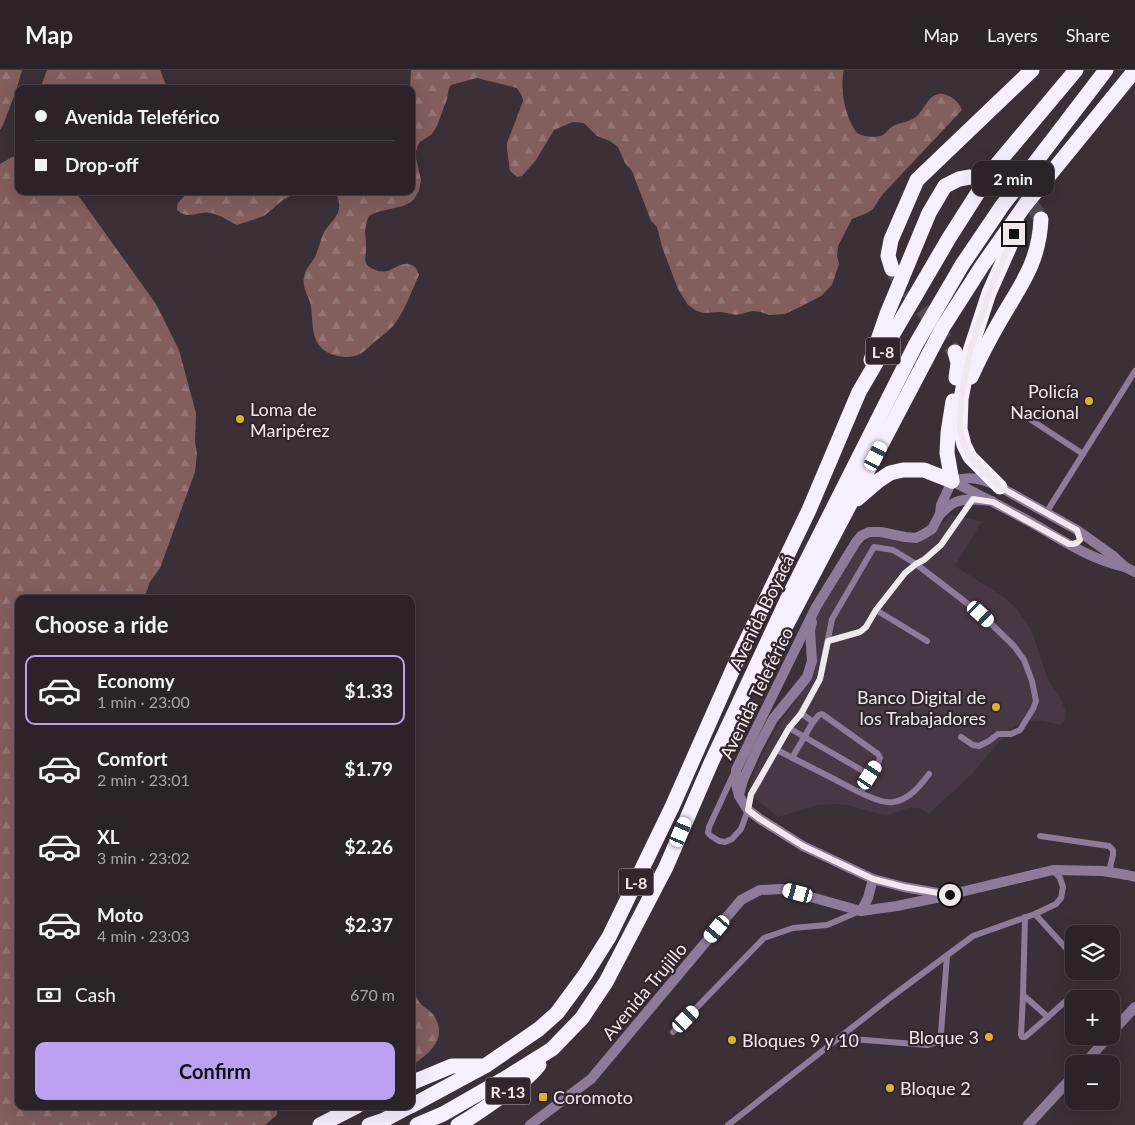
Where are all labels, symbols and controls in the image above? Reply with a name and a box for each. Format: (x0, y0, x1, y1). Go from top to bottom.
text: Map (25, 20, 73, 49)
text: Map (923, 24, 959, 46)
text: Layers (987, 24, 1038, 46)
text: Share (1066, 24, 1110, 46)
text: Avenida Teleférico (65, 105, 220, 128)
text: Drop-off (65, 153, 139, 176)
callout: 2 min (973, 161, 1055, 196)
text: 2 min (993, 169, 1033, 188)
route end (1003, 223, 1025, 245)
road number: L-8 (866, 338, 900, 364)
place label: Policía Nacional (1010, 380, 1079, 423)
marker: Policía Nacional (1083, 395, 1095, 407)
place label: Loma de Maripérez (250, 398, 330, 441)
marker: Loma de Maripérez (234, 413, 246, 425)
car (862, 439, 889, 473)
street label: Avenida Boyacá (724, 551, 798, 673)
car (964, 598, 997, 630)
text: Choose a ride (35, 611, 169, 638)
street label: Avenida Teleférico (715, 623, 797, 763)
icon: car (37, 668, 82, 713)
text: Economy (97, 669, 175, 692)
text: $1.33 (344, 679, 393, 702)
place label: Banco Digital de los Trabajadores (857, 686, 986, 729)
text: 1 min · 23:00 (97, 692, 190, 711)
marker: Banco Digital de los Trabajadores (990, 701, 1002, 713)
icon: car (37, 746, 82, 791)
text: Comfort (97, 747, 168, 770)
text: $1.79 (344, 757, 393, 780)
car (855, 758, 884, 792)
text: 2 min · 23:01 (97, 770, 190, 789)
car (668, 815, 693, 849)
icon: car (37, 824, 82, 869)
text: XL (97, 825, 120, 848)
text: $2.26 (344, 835, 393, 858)
text: 3 min · 23:02 (97, 848, 190, 867)
road number: L-8 (618, 869, 654, 896)
car (781, 882, 814, 904)
route start (939, 884, 961, 906)
icon: car (37, 902, 82, 947)
text: Moto (97, 903, 143, 926)
text: $2.37 (344, 913, 393, 936)
car (701, 913, 732, 945)
map controls (1065, 925, 1120, 1110)
button: layers (1065, 925, 1120, 980)
text: 4 min · 23:03 (97, 926, 190, 945)
street label: Avenida Trujillo (597, 938, 691, 1044)
icon: cash (35, 981, 63, 1009)
text: Cash (75, 983, 116, 1006)
text: 670 m (350, 985, 395, 1004)
button: + (1065, 990, 1120, 1045)
car (670, 1003, 701, 1035)
place label: Bloque 3 (908, 1026, 979, 1048)
place label: Bloques 9 y 10 (742, 1029, 859, 1051)
marker: Bloque 3 (983, 1031, 995, 1043)
marker: Bloques 9 y 10 (726, 1034, 738, 1046)
button: Confirm (35, 1042, 395, 1100)
button: − (1065, 1055, 1120, 1110)
place label: Bloque 2 (900, 1077, 971, 1099)
road number: R-13 (486, 1078, 530, 1104)
marker: Bloque 2 (884, 1082, 896, 1094)
place label: Coromoto (553, 1086, 633, 1108)
marker: Coromoto (537, 1091, 549, 1103)

